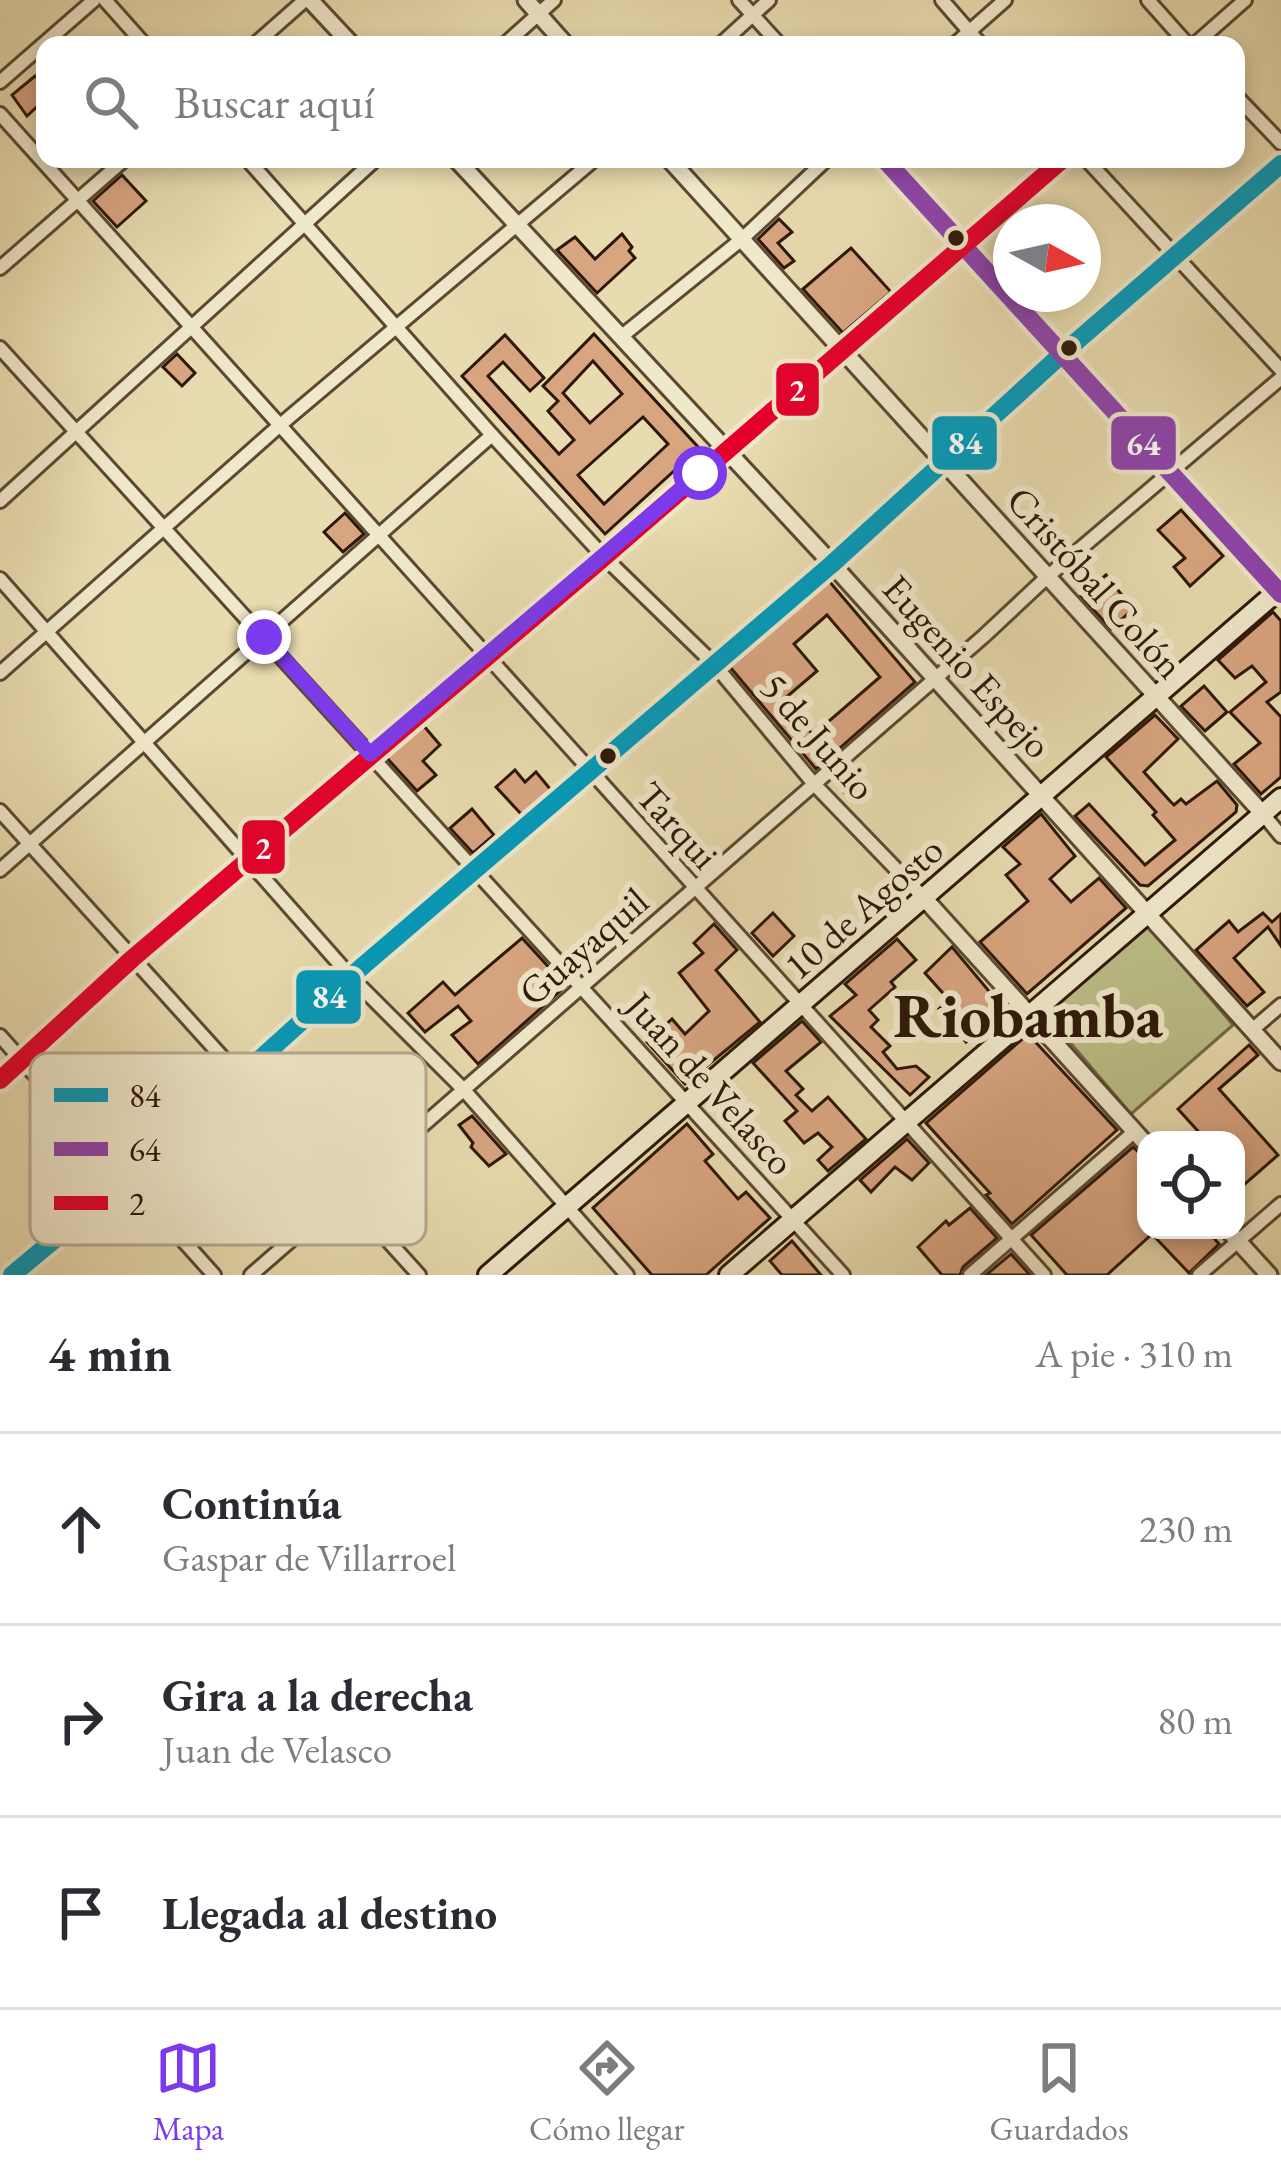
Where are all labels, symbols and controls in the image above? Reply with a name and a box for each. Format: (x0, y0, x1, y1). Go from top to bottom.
search box (36, 36, 1245, 168)
icon: search (78, 69, 144, 135)
text: Buscar aquí (174, 73, 374, 131)
north arrow (993, 204, 1101, 312)
unlabelled marker (945, 227, 967, 249)
unlabelled marker (1058, 337, 1080, 359)
line badge: 2 (774, 361, 821, 418)
text: 2 (788, 368, 806, 411)
line badge: 84 (930, 414, 999, 472)
line badge: 64 (1109, 414, 1178, 472)
text: 84 (948, 421, 983, 464)
text: 64 (1126, 422, 1161, 465)
route start (673, 446, 727, 500)
street label: Cristóbal Colón (996, 475, 1196, 689)
street label: Eugenio Espejo (872, 564, 1064, 769)
route end (237, 610, 291, 664)
street label: 5 de Junio (749, 662, 888, 811)
unlabelled marker (597, 745, 619, 767)
street label: Tarqui (625, 771, 730, 880)
line badge: 2 (240, 818, 287, 876)
street label: 10 de Agosto (773, 824, 954, 991)
text: 2 (254, 826, 272, 869)
street label: Guayaquil (508, 876, 659, 1017)
line badge: 84 (294, 968, 363, 1026)
district label: Riobamba (893, 974, 1163, 1056)
text: 84 (312, 975, 347, 1018)
street label: Juan de Velasco (613, 979, 807, 1186)
legend (30, 1053, 426, 1245)
text: 84 (129, 1074, 161, 1117)
text: 64 (129, 1128, 161, 1171)
map controls (1137, 1131, 1245, 1239)
button: locate (1137, 1131, 1245, 1239)
text: 2 (129, 1182, 145, 1225)
text: 4 min (48, 1320, 172, 1386)
text: A pie · 310 m (1036, 1328, 1233, 1379)
text: Continúa (162, 1474, 341, 1532)
icon: ahead (48, 1496, 114, 1562)
text: 230 m (1139, 1503, 1233, 1554)
text: Gaspar de Villarroel (162, 1532, 456, 1583)
text: Gira a la derecha (162, 1666, 473, 1724)
icon: right (48, 1688, 114, 1754)
text: 80 m (1157, 1695, 1233, 1746)
text: Juan de Velasco (162, 1724, 392, 1775)
icon: arrive (48, 1880, 114, 1946)
text: Llegada al destino (162, 1884, 497, 1942)
tab: Mapa (152, 2035, 224, 2150)
tab: Cómo llegar (529, 2035, 685, 2150)
tab: Guardados (989, 2035, 1129, 2150)

